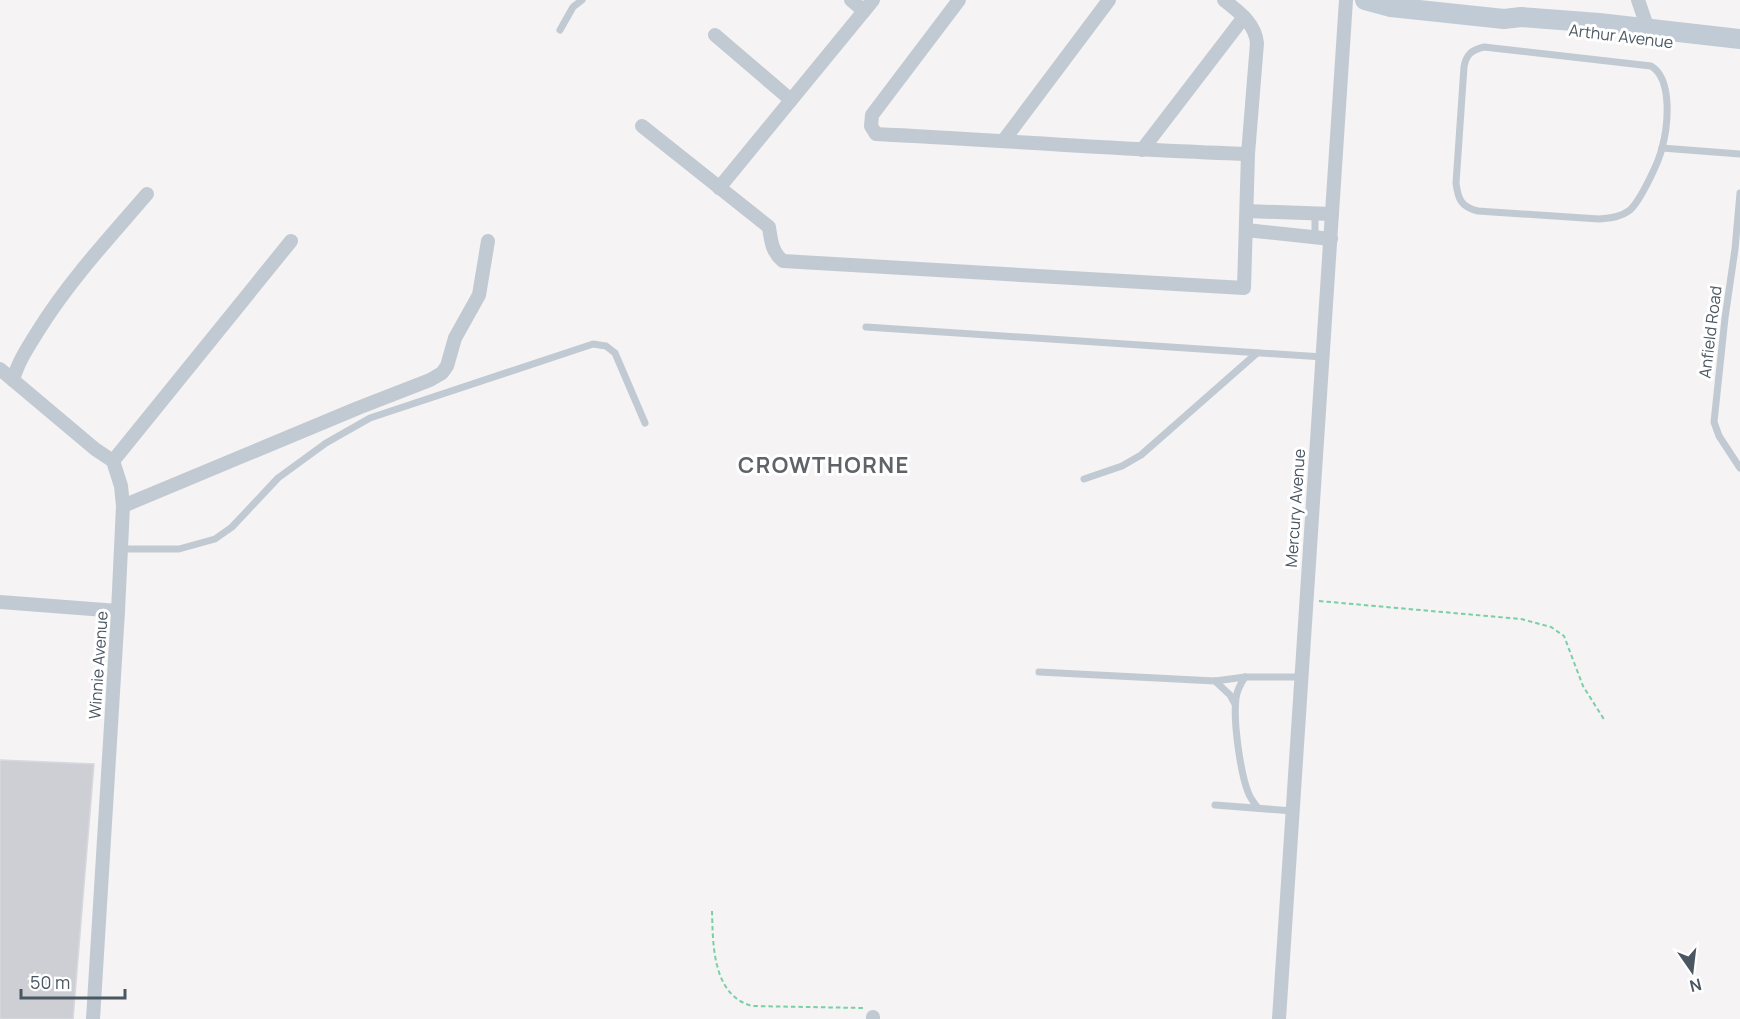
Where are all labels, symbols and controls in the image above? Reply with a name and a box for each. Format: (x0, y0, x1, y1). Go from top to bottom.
street label: Arthur Avenue (1568, 19, 1674, 53)
street label: Anfield Road (1693, 285, 1727, 379)
street label: Mercury Avenue (1280, 448, 1310, 568)
district label: CROWTHORNE (738, 450, 910, 480)
street label: Winnie Avenue (83, 610, 113, 720)
north arrow (1662, 941, 1722, 1001)
scale bar (21, 962, 124, 1000)
text: 50 m (30, 970, 70, 994)
text: N (1687, 973, 1704, 998)

